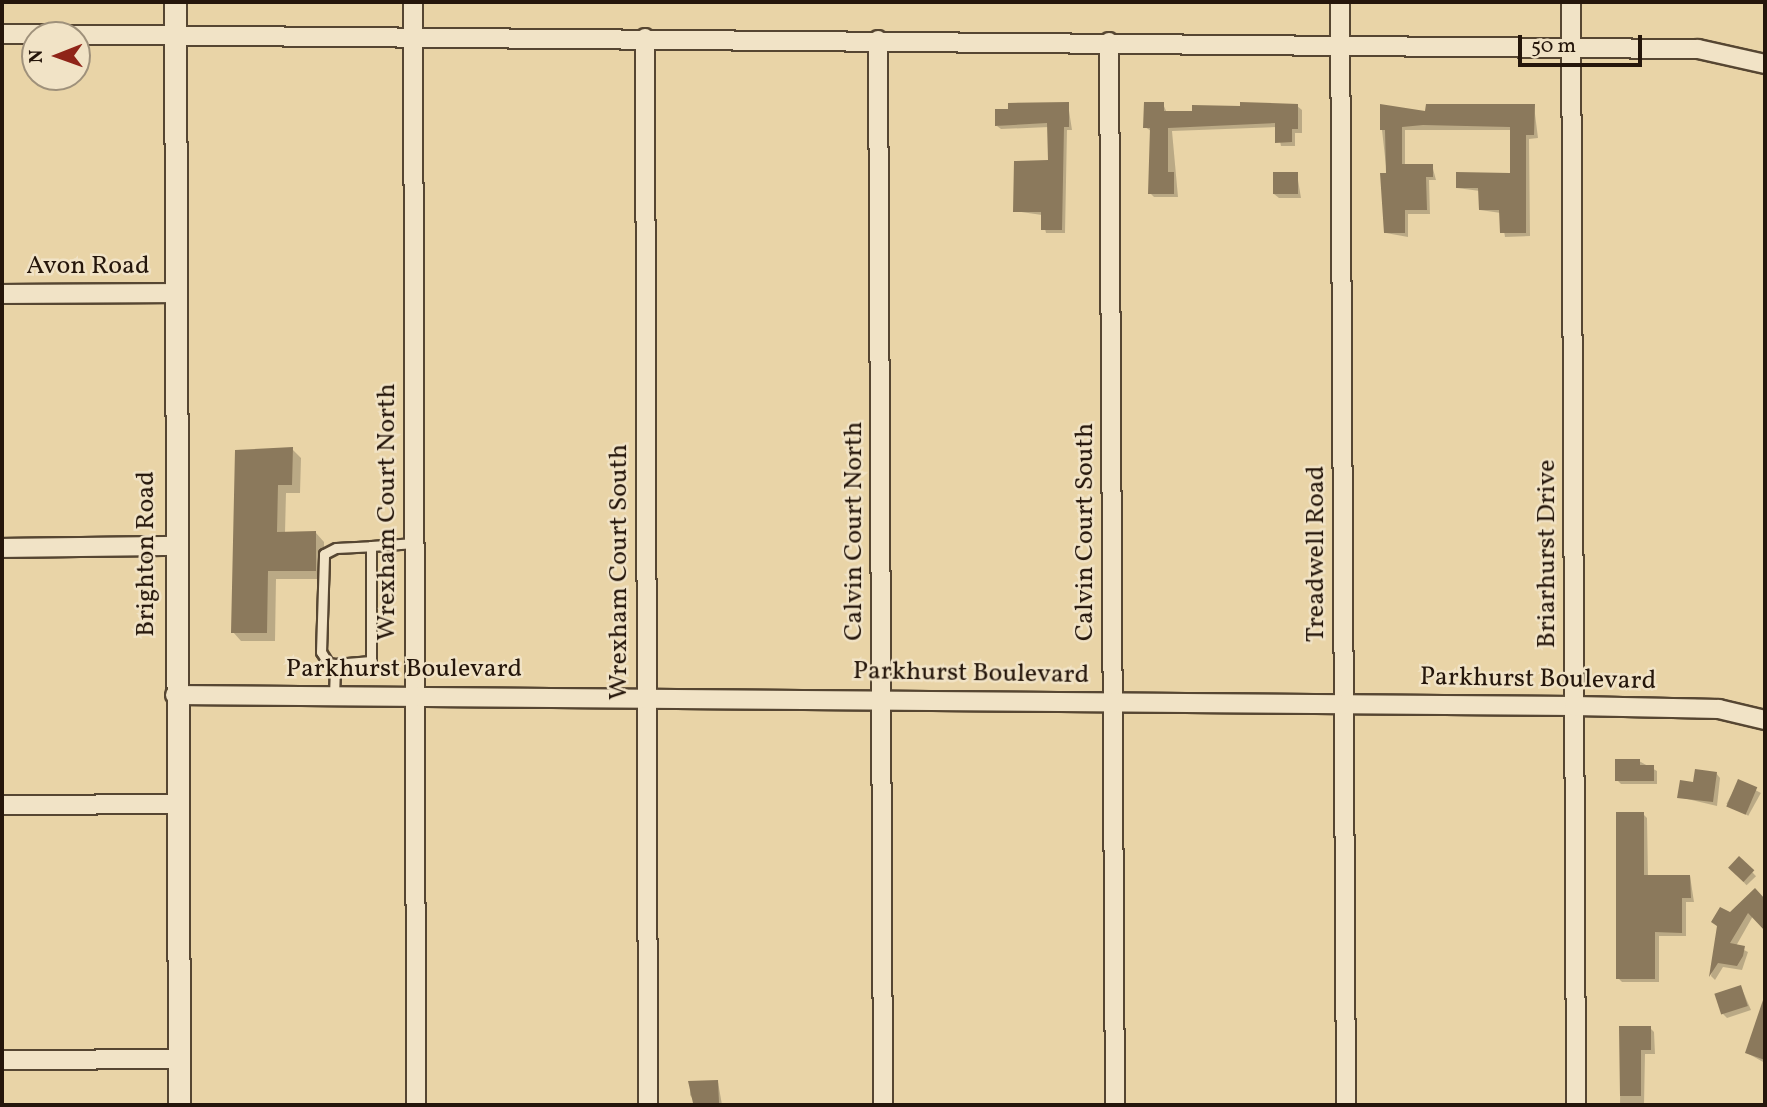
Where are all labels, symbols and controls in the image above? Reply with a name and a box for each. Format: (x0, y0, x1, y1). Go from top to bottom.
north arrow (21, 21, 91, 91)
scale bar (1522, 21, 1646, 65)
text: 50 m (1531, 32, 1576, 61)
text: N (24, 49, 50, 63)
street label: Avon Road (26, 251, 150, 283)
street label: Wrexham Court North (372, 383, 404, 641)
street label: Calvin Court North (839, 421, 871, 641)
street label: Calvin Court South (1070, 423, 1102, 641)
street label: Wrexham Court South (604, 444, 636, 700)
street label: Briarhurst Drive (1532, 460, 1564, 648)
street label: Treadwell Road (1301, 466, 1333, 642)
street label: Brighton Road (131, 471, 163, 637)
street label: Parkhurst Boulevard (286, 654, 522, 686)
street label: Parkhurst Boulevard (853, 656, 1089, 692)
street label: Parkhurst Boulevard (1420, 662, 1656, 698)

